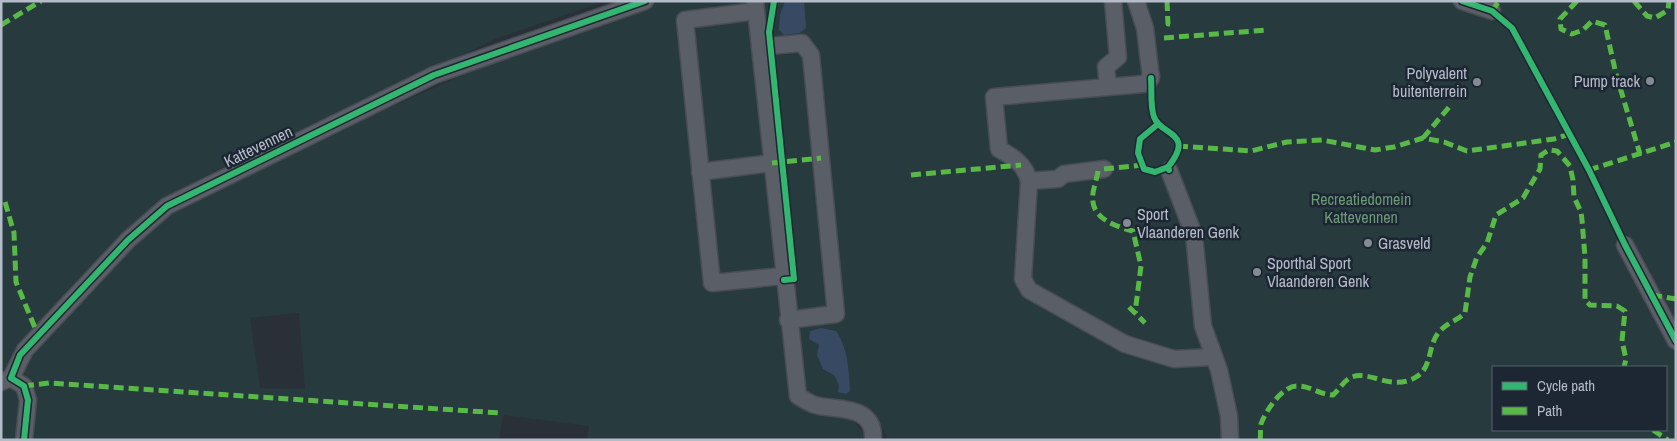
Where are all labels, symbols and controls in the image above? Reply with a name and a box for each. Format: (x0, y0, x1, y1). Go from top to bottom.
place label: Polyvalent buitenterrein (1393, 62, 1467, 102)
place label: Pump track (1574, 70, 1640, 92)
marker: Pump track (1644, 75, 1656, 87)
marker: Polyvalent buitenterrein (1471, 76, 1483, 88)
street label: Kattevennen (220, 120, 296, 172)
park label: Recreatiedomein Kattevennen (1311, 188, 1411, 228)
place label: Sport Vlaanderen Genk (1137, 203, 1240, 243)
marker: Sport Vlaanderen Genk (1121, 217, 1133, 229)
place label: Grasveld (1378, 232, 1431, 254)
marker: Grasveld (1362, 237, 1374, 249)
place label: Sporthal Sport Vlaanderen Genk (1267, 252, 1370, 292)
marker: Sporthal Sport Vlaanderen Genk (1251, 266, 1263, 278)
legend (1492, 366, 1667, 431)
text: Cycle path (1537, 375, 1595, 396)
text: Path (1537, 400, 1562, 421)

